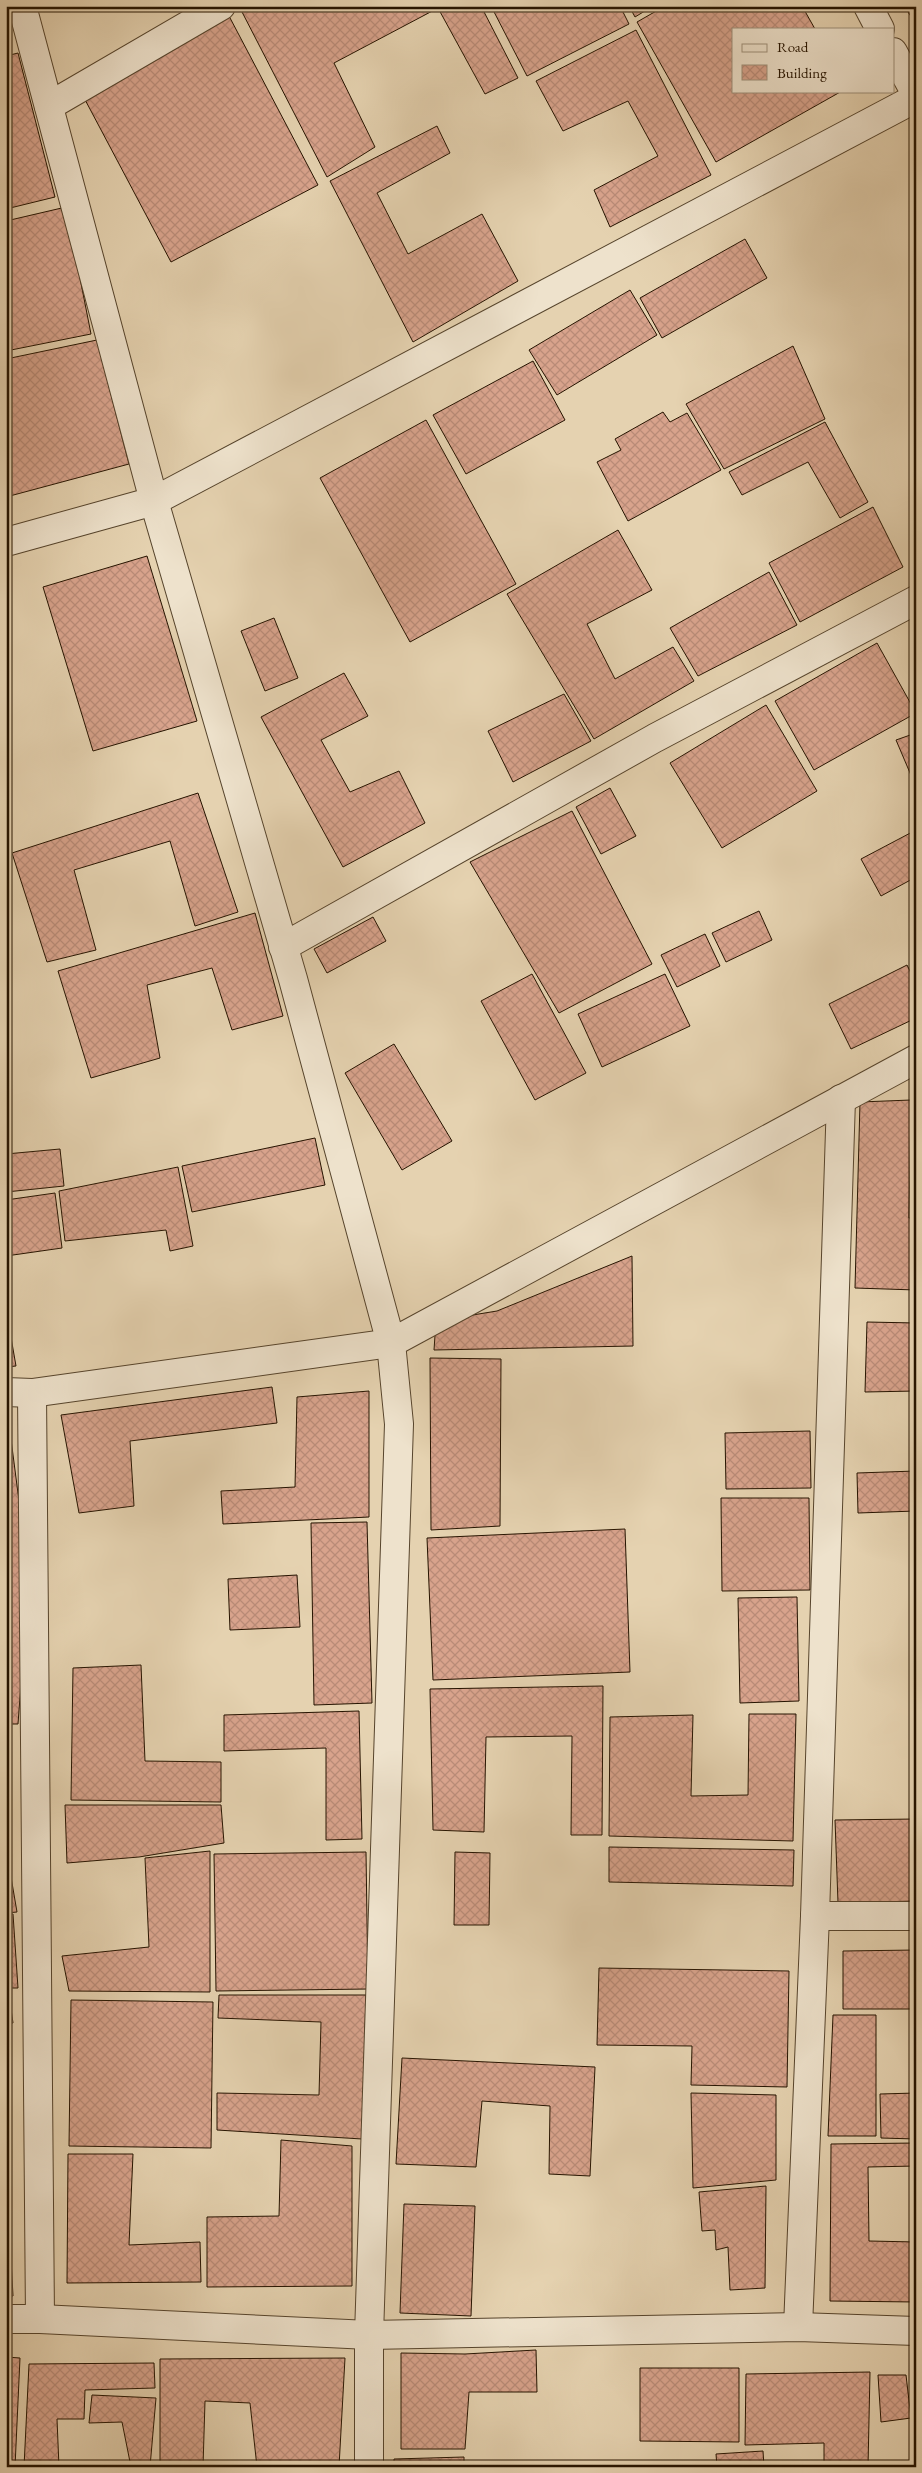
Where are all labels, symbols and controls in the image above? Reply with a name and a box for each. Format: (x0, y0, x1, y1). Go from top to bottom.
legend (732, 28, 894, 92)
text: Road (777, 37, 809, 56)
text: Building (777, 63, 827, 82)

